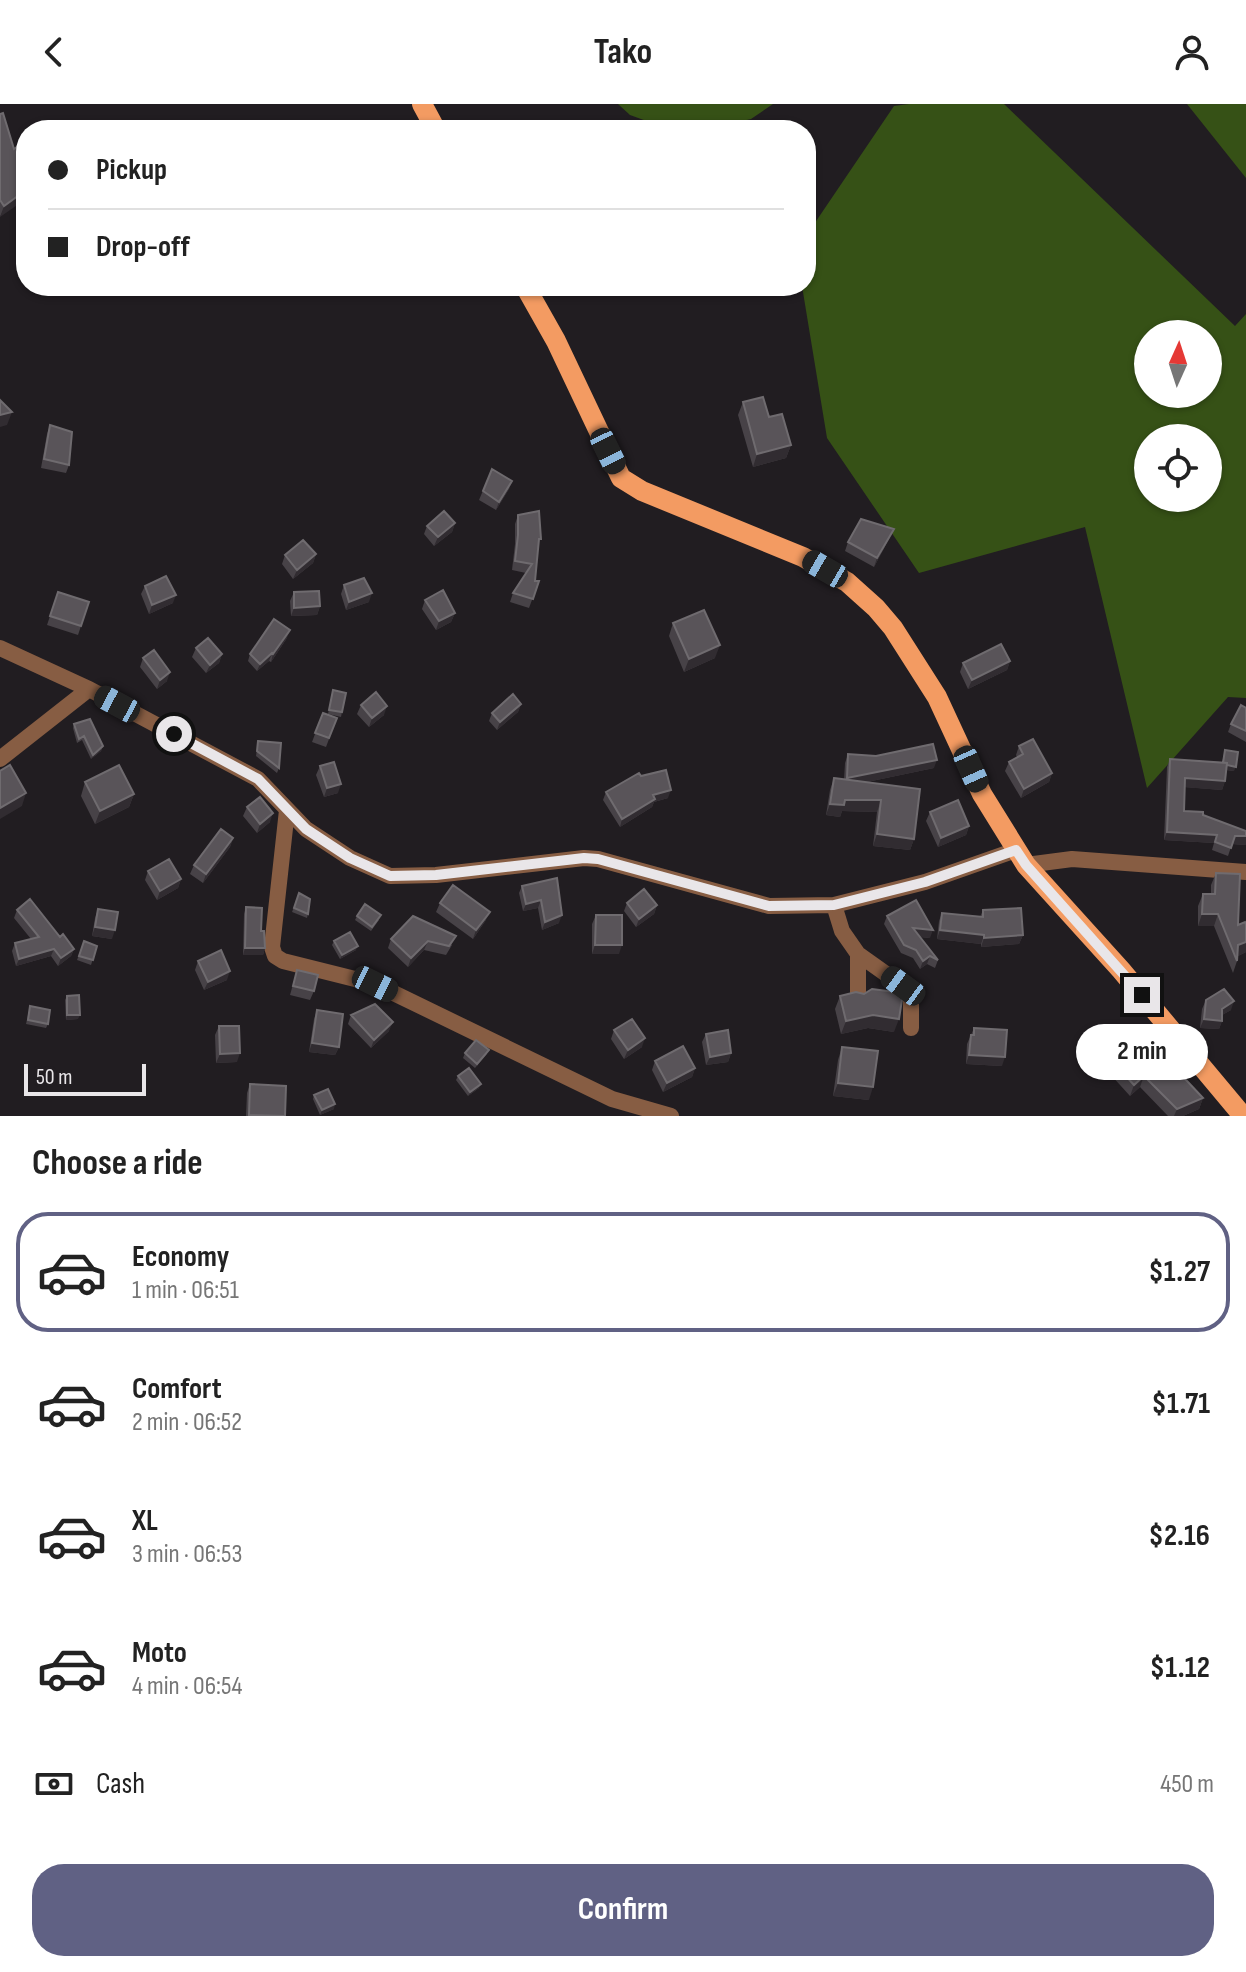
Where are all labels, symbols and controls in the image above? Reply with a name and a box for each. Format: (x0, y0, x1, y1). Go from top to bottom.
icon: back (32, 30, 76, 74)
icon: person (1170, 30, 1214, 74)
text: Tako (594, 31, 652, 74)
text: Pickup (96, 152, 167, 188)
text: Drop-off (96, 229, 190, 265)
north arrow (1134, 320, 1222, 408)
map controls (1134, 320, 1222, 512)
car (587, 424, 629, 478)
button: locate (1134, 424, 1222, 512)
car (798, 547, 852, 591)
car (90, 682, 144, 726)
route start (156, 716, 192, 752)
car (950, 742, 992, 796)
car (877, 962, 929, 1010)
car (348, 963, 402, 1005)
route end (1124, 977, 1160, 1013)
callout: 2 min (1076, 1023, 1208, 1079)
text: 2 min (1117, 1036, 1167, 1067)
scale bar (24, 1060, 146, 1096)
text: 50 m (36, 1064, 72, 1091)
text: Choose a ride (32, 1142, 203, 1185)
icon: car (36, 1236, 108, 1308)
text: Economy (132, 1239, 229, 1275)
text: $1.27 (1148, 1254, 1210, 1290)
text: 1 min · 06:51 (132, 1275, 239, 1306)
icon: car (36, 1368, 108, 1440)
text: Comfort (132, 1371, 222, 1407)
text: $1.71 (1152, 1386, 1210, 1422)
text: 2 min · 06:52 (132, 1407, 242, 1438)
icon: car (36, 1500, 108, 1572)
text: XL (132, 1503, 158, 1539)
text: $2.16 (1149, 1518, 1210, 1554)
text: 3 min · 06:53 (132, 1539, 242, 1570)
icon: car (36, 1632, 108, 1704)
text: Moto (132, 1635, 187, 1671)
text: $1.12 (1150, 1650, 1210, 1686)
text: 4 min · 06:54 (132, 1671, 242, 1702)
icon: cash (32, 1762, 76, 1806)
text: Cash (96, 1766, 145, 1802)
text: 450 m (1160, 1769, 1214, 1800)
button: Confirm (32, 1864, 1214, 1956)

